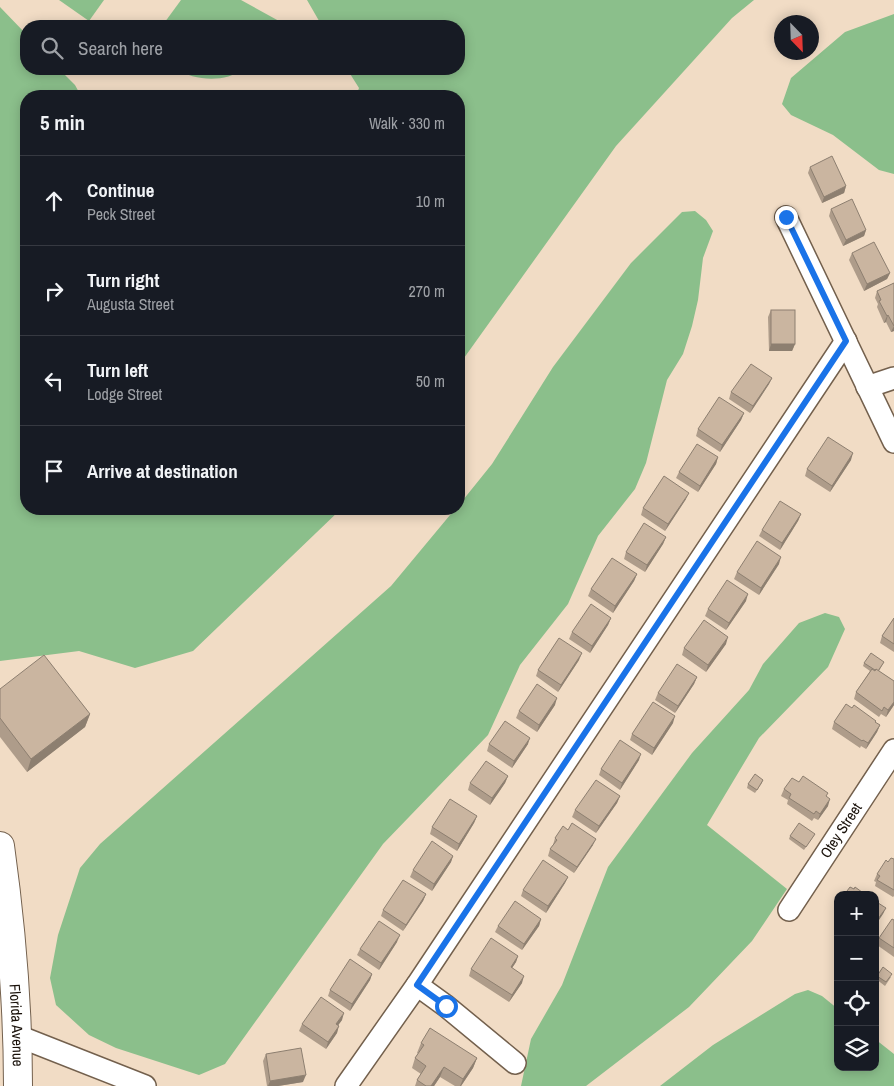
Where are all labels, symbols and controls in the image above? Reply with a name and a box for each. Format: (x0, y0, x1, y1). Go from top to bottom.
north arrow (774, 15, 819, 60)
search box (20, 20, 465, 75)
icon: search (38, 34, 66, 62)
text: Search here (78, 35, 163, 61)
text: 5 min (40, 108, 85, 137)
text: Walk · 330 m (369, 112, 445, 134)
text: Continue (87, 177, 155, 203)
icon: ahead (40, 187, 68, 215)
text: 10 m (416, 190, 445, 212)
text: Peck Street (87, 203, 155, 225)
route end (775, 206, 798, 229)
text: Turn right (87, 267, 159, 293)
icon: right (40, 277, 68, 305)
text: 270 m (409, 280, 445, 302)
text: Augusta Street (87, 293, 174, 315)
text: Turn left (87, 357, 148, 383)
icon: left (40, 367, 68, 395)
text: 50 m (416, 370, 445, 392)
text: Lodge Street (87, 383, 162, 405)
icon: arrive (40, 457, 68, 485)
text: Arrive at destination (87, 458, 238, 484)
street label: Otey Street (815, 798, 867, 862)
map controls (834, 891, 879, 1071)
button: + (834, 891, 879, 936)
button: − (834, 936, 879, 981)
button: locate (834, 981, 879, 1026)
street label: Florida Avenue (4, 983, 29, 1067)
route start (435, 995, 458, 1018)
button: layers (834, 1026, 879, 1071)

